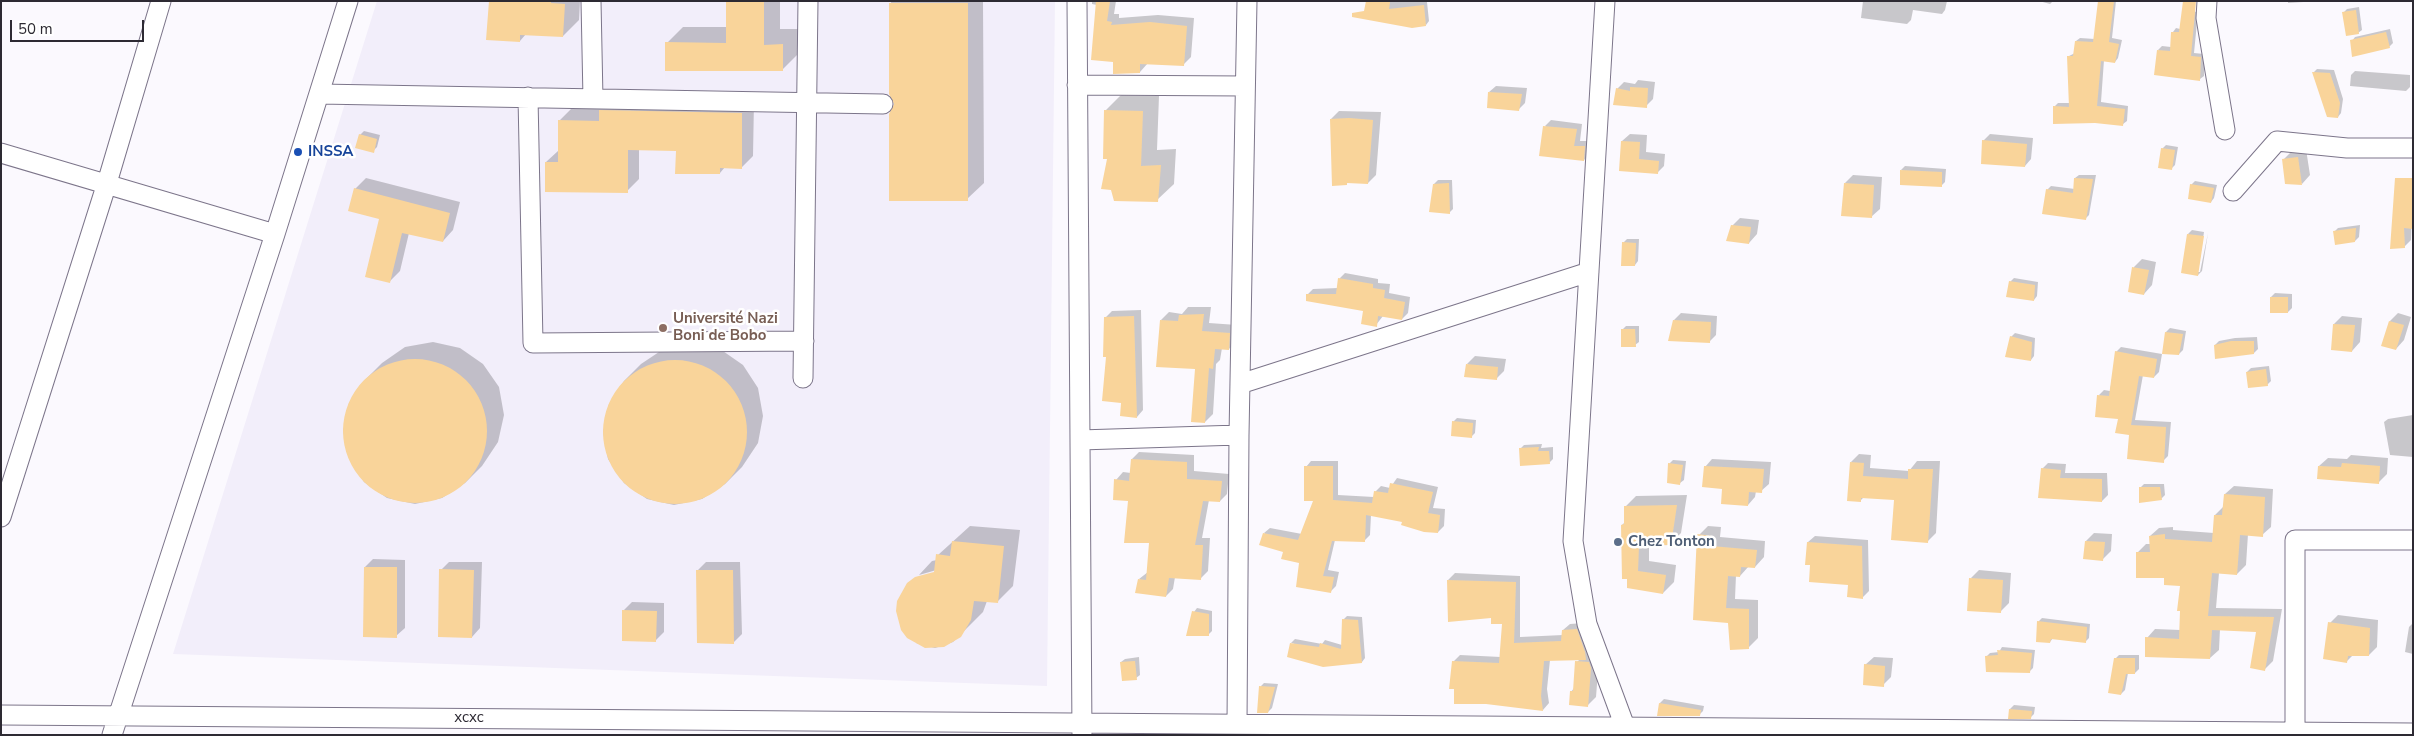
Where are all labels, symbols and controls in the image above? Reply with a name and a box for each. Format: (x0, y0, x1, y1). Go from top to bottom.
scale bar (12, 10, 146, 42)
text: 50 m (18, 19, 53, 39)
place label: INSSA (308, 143, 353, 161)
marker: INSSA (292, 146, 304, 158)
place label: Université Nazi Boni de Bobo (673, 310, 778, 345)
marker: Université Nazi Boni de Bobo (657, 322, 669, 334)
place label: Chez Tonton (1628, 533, 1715, 551)
marker: Chez Tonton (1612, 536, 1624, 548)
street label: xcxc (454, 709, 484, 727)

